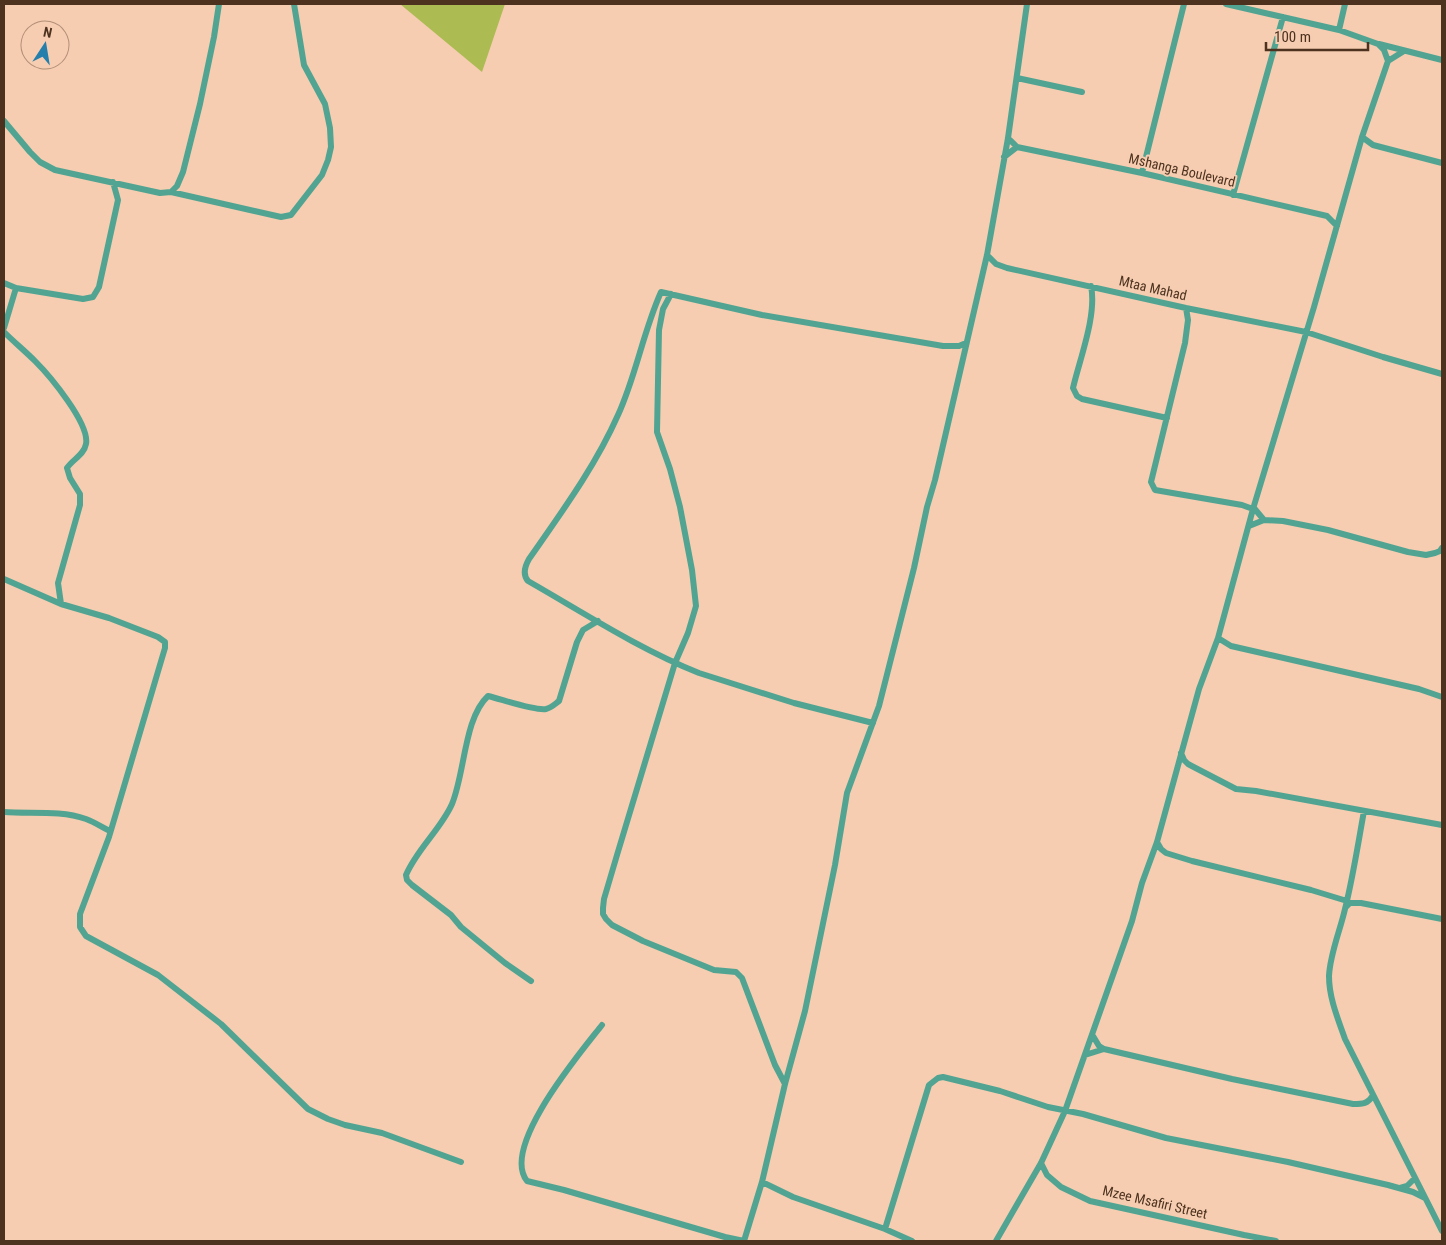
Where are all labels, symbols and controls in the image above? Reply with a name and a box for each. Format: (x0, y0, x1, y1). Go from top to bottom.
north arrow (20, 20, 70, 70)
scale bar (1266, 20, 1368, 52)
text: N (42, 24, 54, 41)
text: 100 m (1274, 28, 1311, 46)
street label: Mshanga Boulevard (1127, 150, 1237, 190)
street label: Mtaa Mahad (1118, 272, 1188, 304)
street label: Mzee Msafiri Street (1101, 1182, 1209, 1222)

